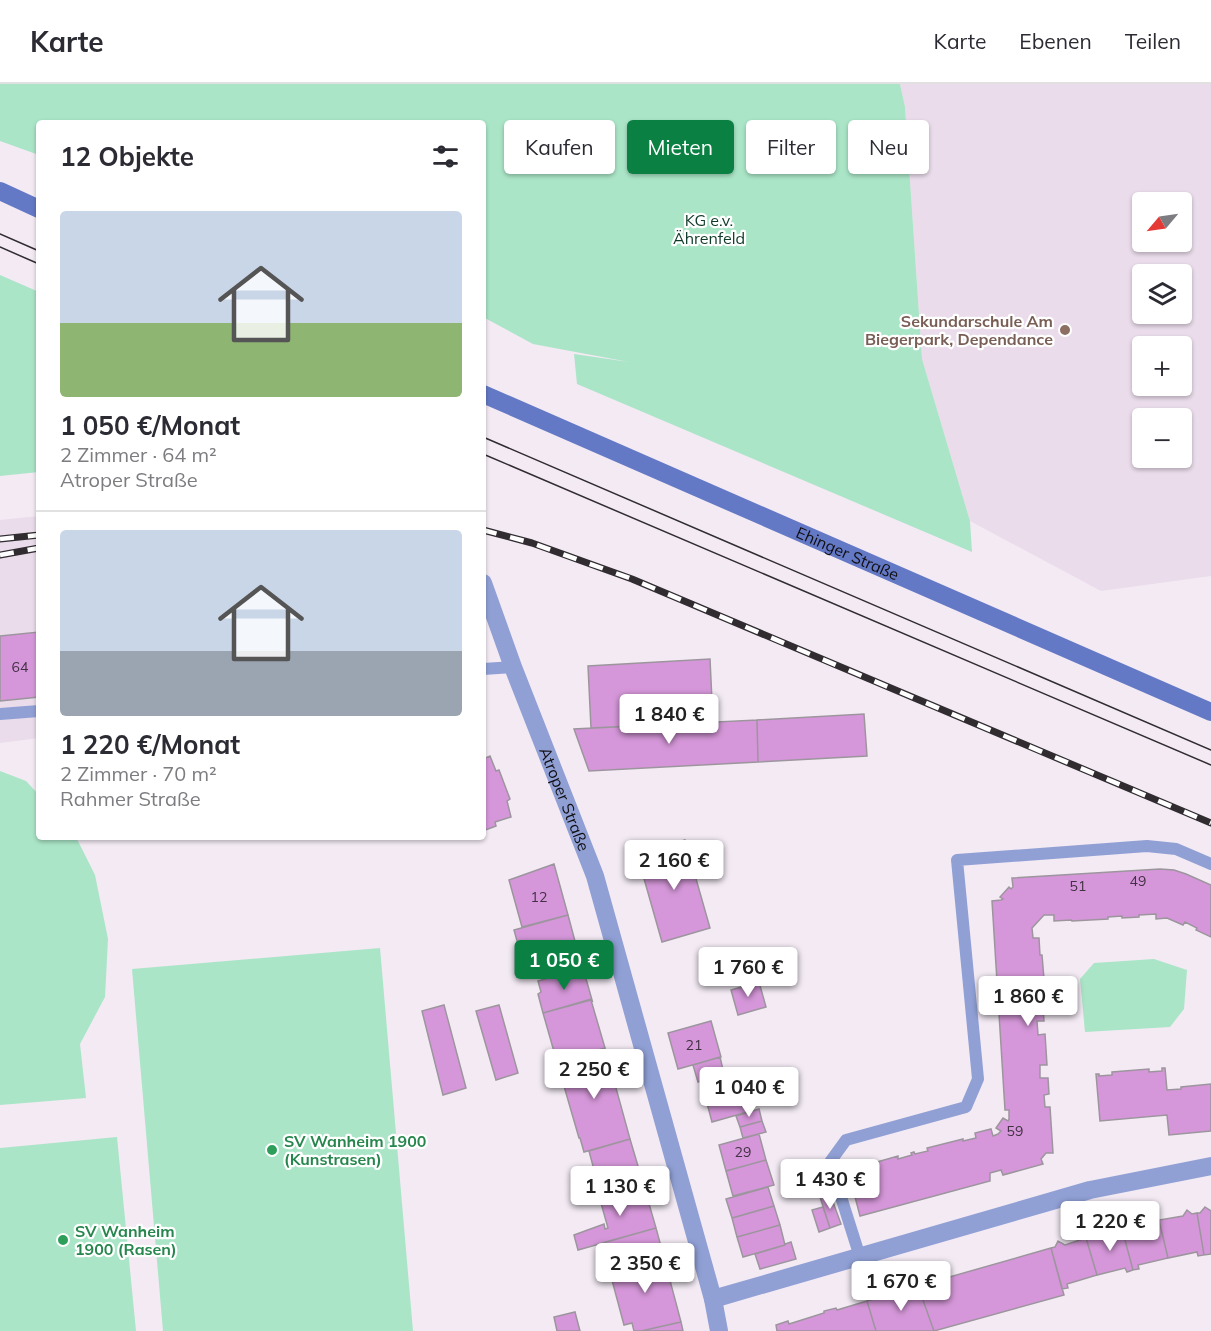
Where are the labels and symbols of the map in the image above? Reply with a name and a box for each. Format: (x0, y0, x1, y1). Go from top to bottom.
north arrow (1132, 192, 1192, 252)
park label: KG e.v. Ährenfeld (673, 210, 745, 248)
place label: Sekundarschule Am Biegerpark, Dependance (865, 311, 1053, 349)
marker: Sekundarschule Am Biegerpark, Dependance (1058, 323, 1072, 337)
street label: Ehinger Straße (793, 522, 902, 585)
house number: 64 (12, 658, 29, 676)
pin: 1 840 € (614, 694, 724, 745)
street label: Atroper Straße (535, 744, 594, 854)
pin: 2 160 € (619, 840, 729, 891)
house number: 49 (1130, 872, 1146, 890)
house number: 51 (1070, 877, 1086, 895)
house number: 12 (531, 888, 547, 906)
pin: 1 050 € (509, 940, 619, 991)
pin: 1 760 € (693, 947, 803, 998)
pin: 1 860 € (973, 976, 1083, 1027)
house number: 21 (686, 1036, 702, 1054)
pin: 2 250 € (539, 1049, 649, 1100)
pin: 1 040 € (694, 1067, 804, 1118)
house number: 59 (1007, 1122, 1023, 1140)
place label: SV Wanheim 1900 (Kunstrasen) (284, 1131, 426, 1169)
marker: SV Wanheim 1900 (Kunstrasen) (265, 1143, 279, 1157)
house number: 29 (735, 1143, 751, 1161)
pin: 1 430 € (775, 1159, 885, 1210)
pin: 1 130 € (565, 1166, 675, 1217)
pin: 1 220 € (1055, 1201, 1165, 1252)
place label: SV Wanheim 1900 (Rasen) (75, 1221, 177, 1259)
marker: SV Wanheim 1900 (Rasen) (56, 1233, 70, 1247)
pin: 2 350 € (590, 1243, 700, 1294)
pin: 1 670 € (846, 1261, 956, 1312)

